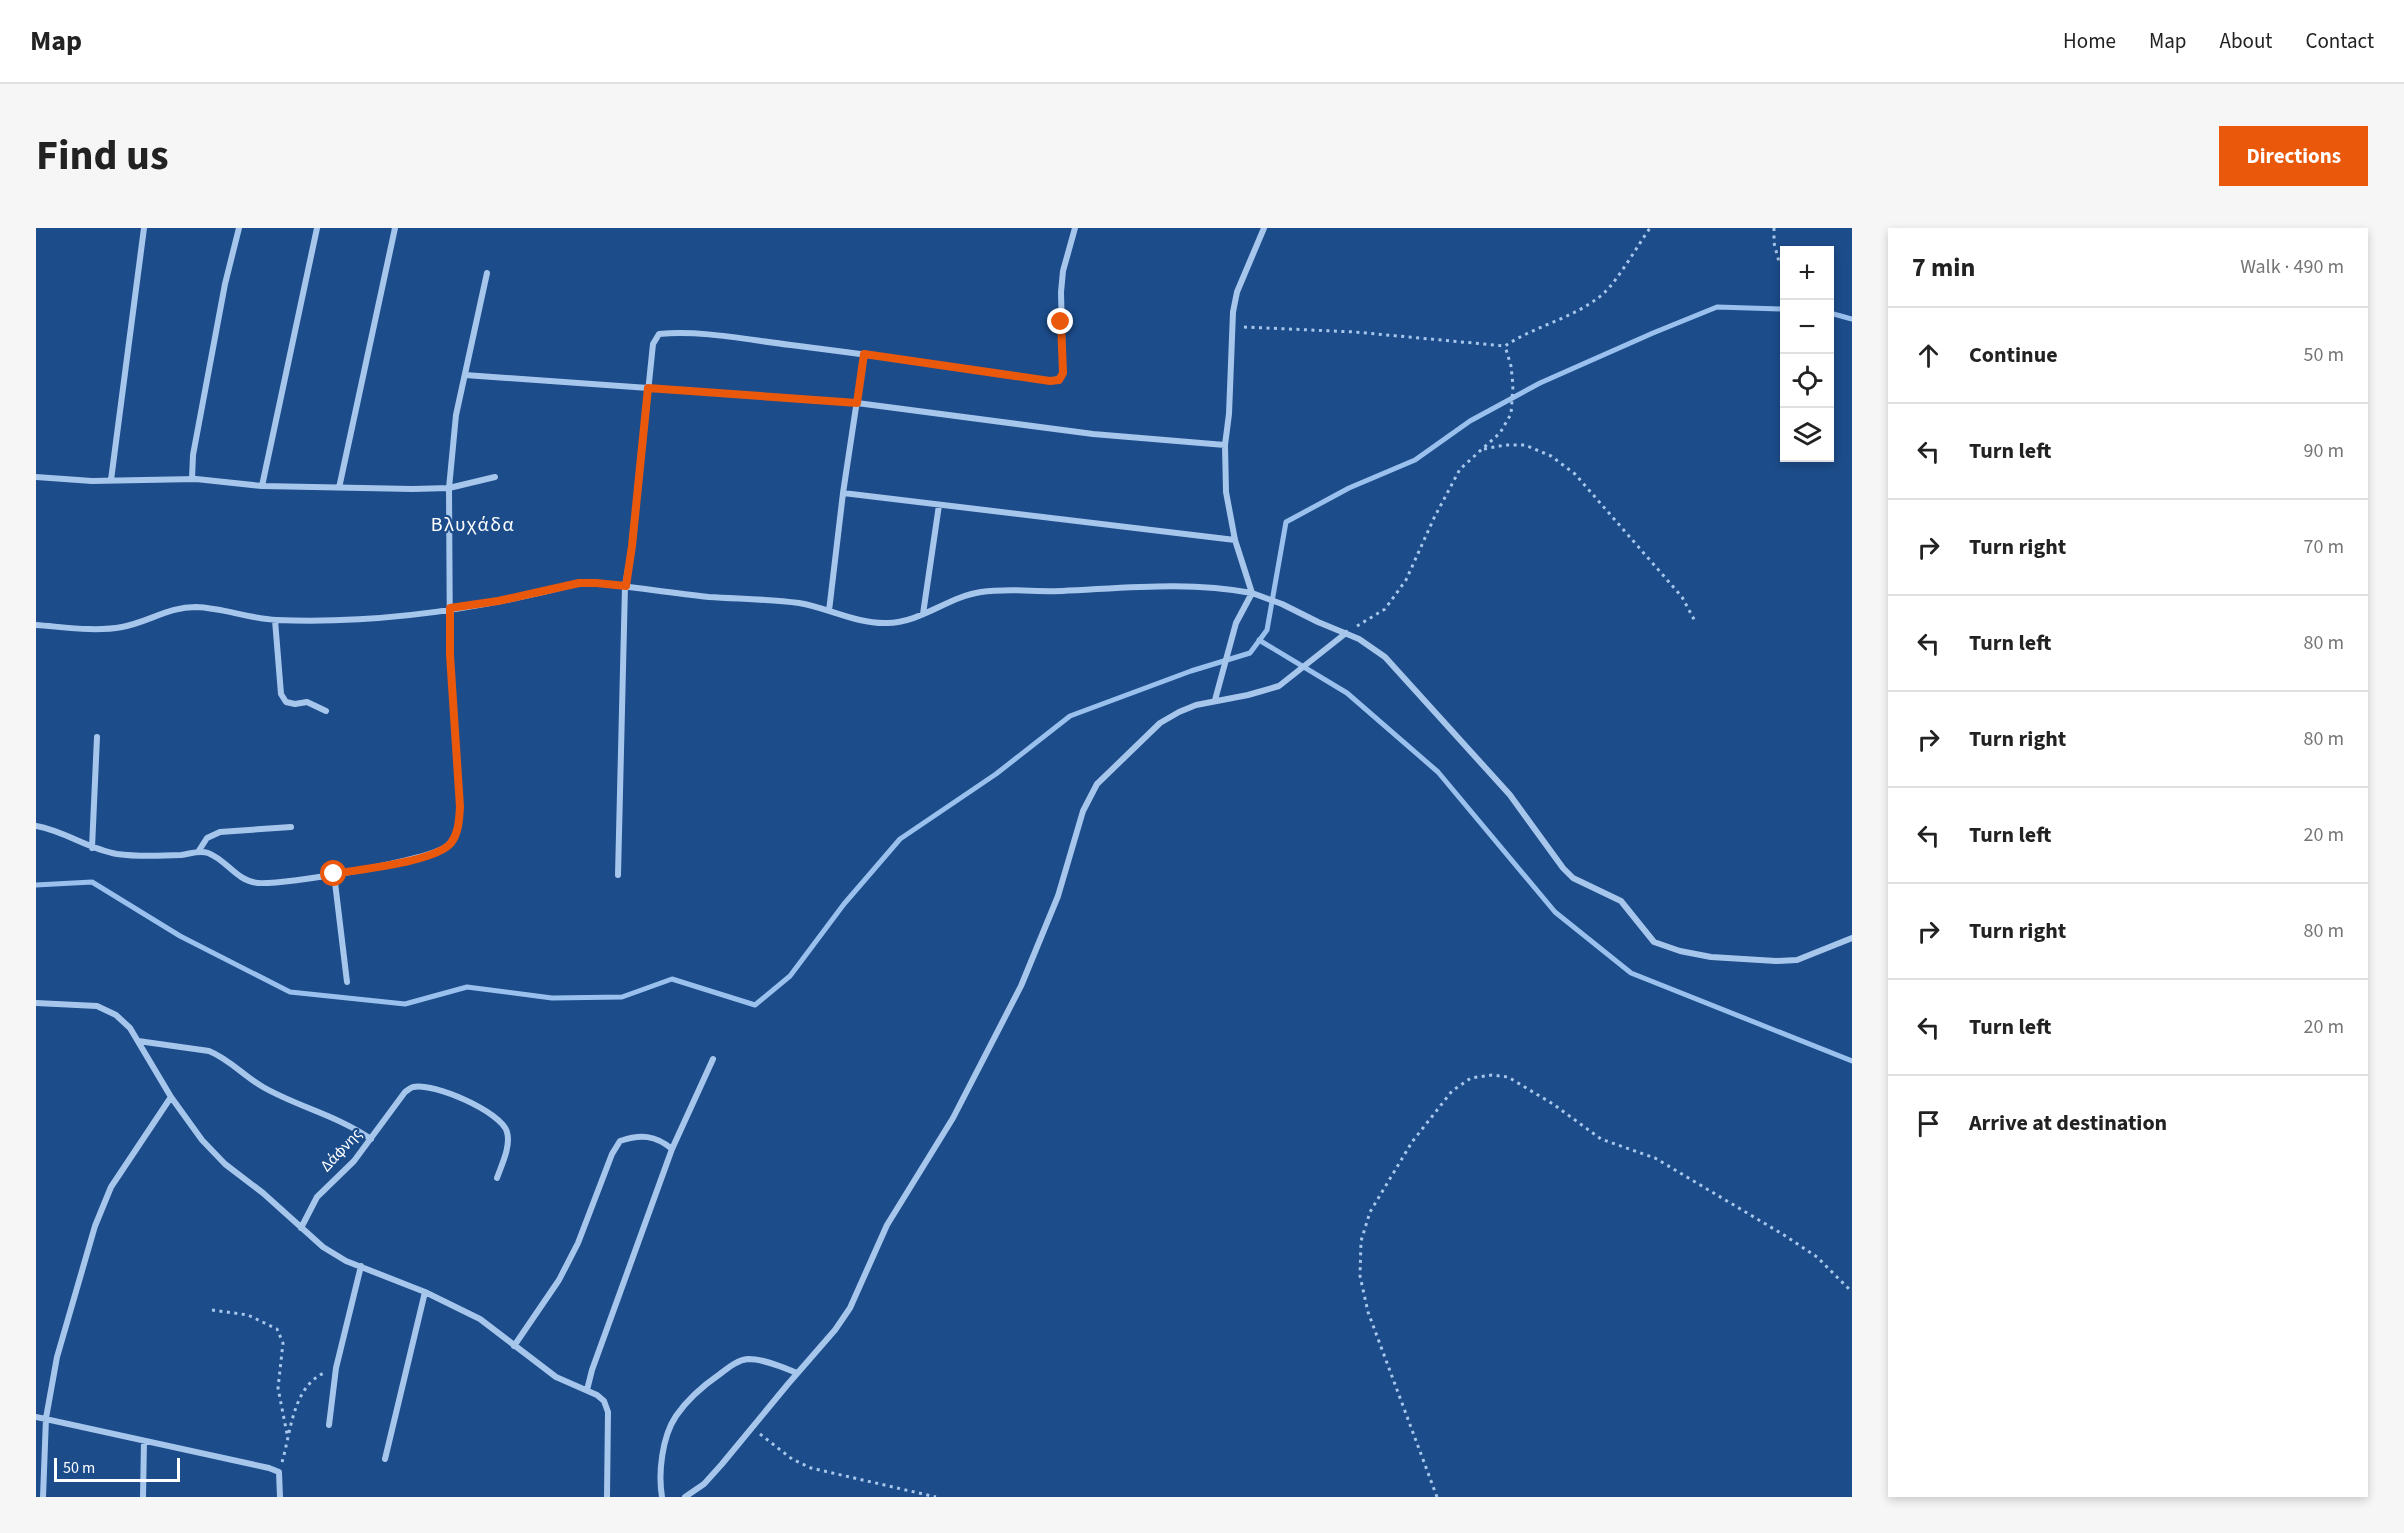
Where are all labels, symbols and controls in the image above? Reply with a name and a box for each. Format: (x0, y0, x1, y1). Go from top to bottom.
text: Map (30, 21, 82, 61)
text: Home (2063, 26, 2116, 56)
text: Map (2149, 26, 2187, 56)
text: About (2220, 26, 2272, 56)
text: Contact (2305, 26, 2374, 56)
text: Find us (36, 126, 169, 186)
button: Directions (2219, 126, 2368, 186)
map controls (1780, 246, 1834, 462)
button: + (1780, 246, 1834, 300)
text: 7 min (1912, 249, 1975, 286)
text: Walk · 490 m (2240, 253, 2344, 281)
button: − (1780, 300, 1834, 354)
route end (1047, 308, 1073, 334)
icon: ahead (1912, 339, 1945, 372)
text: Continue (1969, 339, 2058, 371)
text: 50 m (2304, 341, 2344, 369)
button: locate (1780, 354, 1834, 408)
button: layers (1780, 408, 1834, 462)
icon: left (1912, 435, 1945, 468)
text: Turn left (1969, 435, 2051, 467)
text: 90 m (2304, 437, 2344, 465)
district label: Βλυχάδα (431, 511, 515, 539)
icon: right (1912, 531, 1945, 564)
text: Turn right (1969, 531, 2066, 563)
text: 70 m (2304, 533, 2344, 561)
icon: left (1912, 627, 1945, 660)
text: Turn left (1969, 627, 2051, 659)
text: 80 m (2304, 629, 2344, 657)
icon: right (1912, 723, 1945, 756)
text: Turn right (1969, 723, 2066, 755)
text: 80 m (2304, 725, 2344, 753)
icon: left (1912, 819, 1945, 852)
text: Turn left (1969, 819, 2051, 851)
text: 20 m (2304, 821, 2344, 849)
route start (320, 860, 346, 886)
icon: right (1912, 915, 1945, 948)
text: Turn right (1969, 915, 2066, 947)
text: 80 m (2304, 917, 2344, 945)
icon: left (1912, 1011, 1945, 1044)
text: Turn left (1969, 1011, 2051, 1043)
text: 20 m (2304, 1013, 2344, 1041)
icon: arrive (1912, 1107, 1945, 1140)
text: Arrive at destination (1969, 1107, 2167, 1139)
street label: Δάφνης (315, 1123, 367, 1177)
scale bar (54, 1455, 180, 1482)
text: 50 m (63, 1457, 95, 1479)

